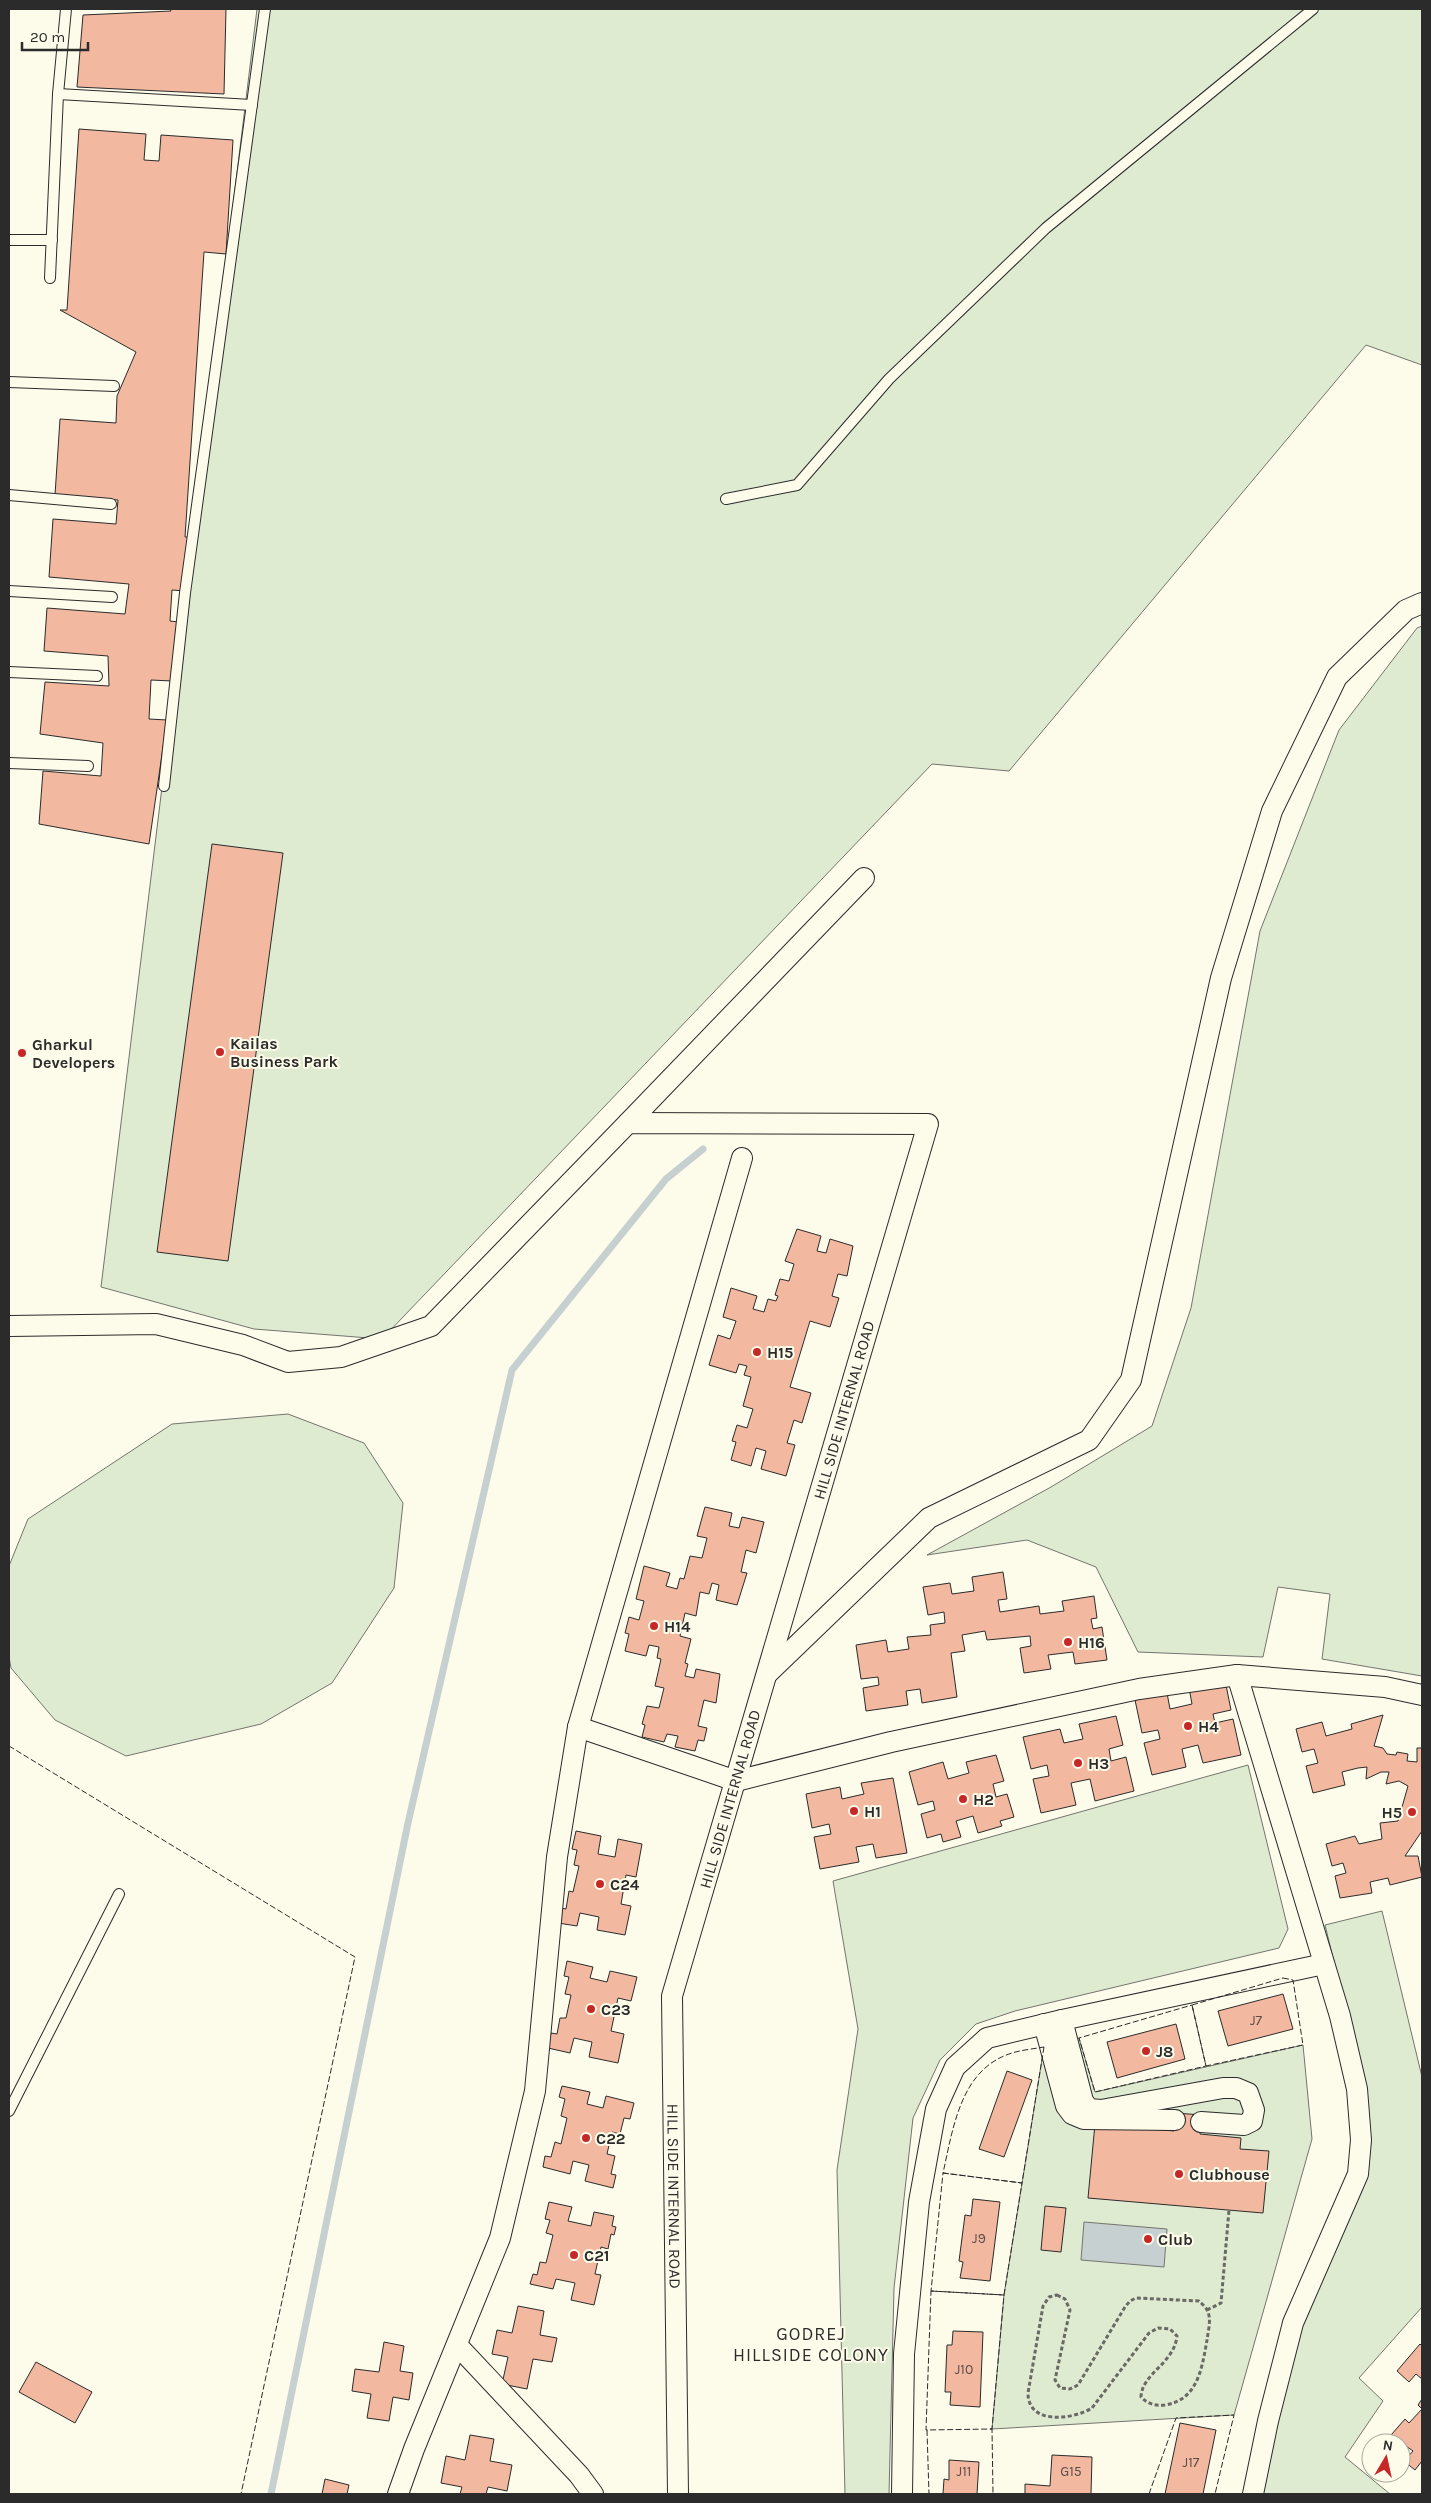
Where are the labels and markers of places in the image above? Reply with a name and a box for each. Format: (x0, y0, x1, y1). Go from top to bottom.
place label: Kailas Business Park (230, 1034, 338, 1071)
place label: Gharkul Developers (32, 1035, 115, 1072)
marker: Kailas Business Park (214, 1046, 226, 1058)
marker: Gharkul Developers (16, 1047, 28, 1059)
place label: H15 (767, 1343, 793, 1362)
marker: H15 (751, 1346, 763, 1358)
place label: H14 (664, 1617, 691, 1636)
marker: H14 (648, 1620, 660, 1632)
place label: H16 (1078, 1633, 1105, 1652)
marker: H16 (1062, 1636, 1074, 1648)
place label: H4 (1198, 1717, 1219, 1736)
marker: H4 (1182, 1720, 1194, 1732)
place label: H3 (1088, 1754, 1109, 1773)
marker: H3 (1072, 1757, 1084, 1769)
place label: H2 (973, 1790, 994, 1809)
marker: H2 (957, 1793, 969, 1805)
place label: H1 (864, 1802, 881, 1821)
place label: H5 (1381, 1803, 1402, 1822)
marker: H1 (848, 1805, 860, 1817)
marker: H5 (1406, 1806, 1418, 1818)
place label: C24 (610, 1875, 640, 1894)
marker: C24 (594, 1878, 606, 1890)
place label: C23 (601, 2000, 631, 2019)
marker: C23 (585, 2003, 597, 2015)
place label: J8 (1156, 2042, 1173, 2061)
marker: J8 (1140, 2045, 1152, 2057)
place label: C22 (596, 2129, 626, 2148)
marker: C22 (580, 2132, 592, 2144)
place label: Clubhouse (1189, 2165, 1270, 2184)
marker: Clubhouse (1173, 2168, 1185, 2180)
place label: Club (1158, 2230, 1193, 2249)
marker: Club (1142, 2233, 1154, 2245)
place label: C21 (584, 2246, 610, 2265)
marker: C21 (568, 2249, 580, 2261)

